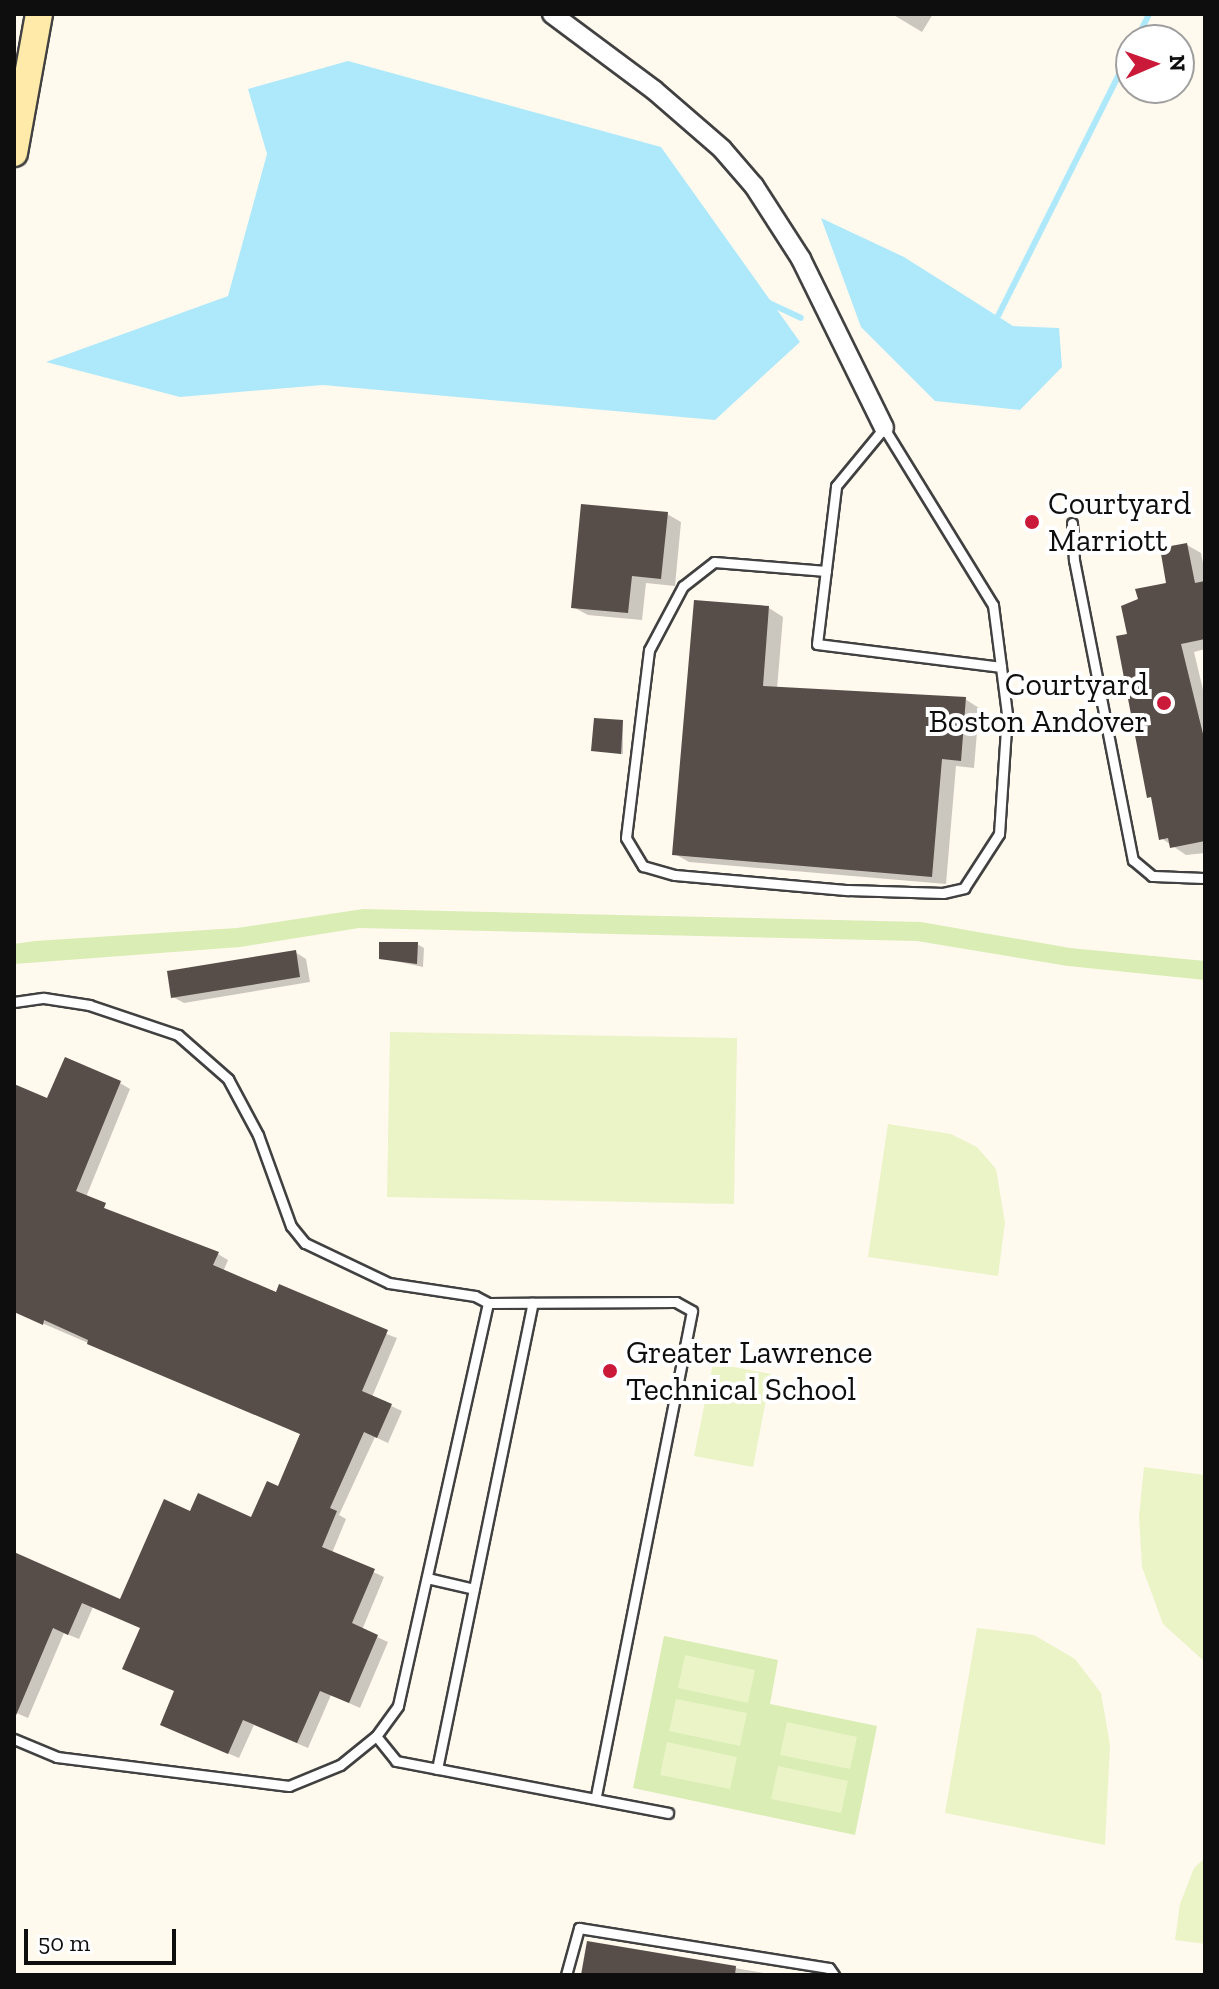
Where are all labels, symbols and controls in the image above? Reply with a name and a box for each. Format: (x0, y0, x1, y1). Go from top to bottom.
north arrow (1115, 24, 1195, 104)
text: N (1164, 54, 1191, 72)
place label: Courtyard Marriott (1048, 485, 1191, 560)
marker: Courtyard Marriott (1023, 513, 1041, 531)
place label: Courtyard Boston Andover (928, 666, 1148, 741)
marker: Courtyard Boston Andover (1155, 694, 1173, 712)
place label: Greater Lawrence Technical School (626, 1334, 873, 1409)
marker: Greater Lawrence Technical School (601, 1362, 619, 1380)
scale bar (28, 1913, 180, 1963)
text: 50 m (38, 1928, 90, 1957)

